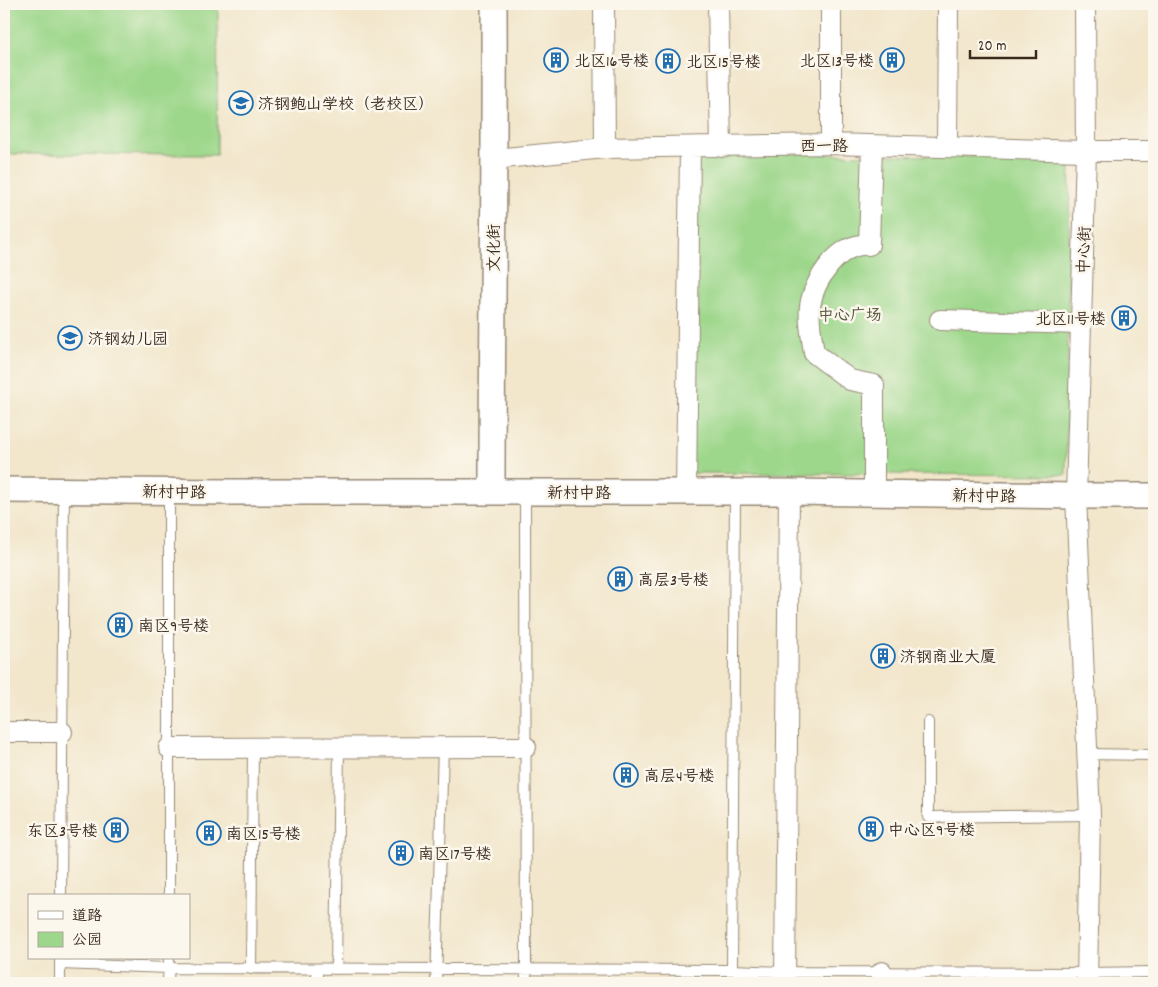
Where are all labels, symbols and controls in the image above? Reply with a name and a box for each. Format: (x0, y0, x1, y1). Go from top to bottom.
scale bar (970, 28, 1037, 60)
text: 20 m (978, 36, 1006, 58)
building icon: 北区16号楼 (543, 47, 569, 73)
building icon: 北区13号楼 (879, 47, 905, 73)
building icon: 北区15号楼 (655, 48, 681, 74)
place label: 北区16号楼 (574, 51, 649, 74)
place label: 北区13号楼 (799, 51, 874, 74)
place label: 北区15号楼 (686, 52, 761, 75)
school or university icon: 济钢鲍山学校（老校区） (228, 90, 254, 116)
place label: 济钢鲍山学校（老校区） (258, 94, 434, 117)
street label: 西一路 (800, 136, 848, 159)
street label: 文化街 (484, 224, 507, 272)
street label: 中心街 (1073, 226, 1098, 274)
park label: 中心广场 (818, 305, 882, 328)
building icon: 北区11号楼 (1111, 305, 1137, 331)
place label: 北区11号楼 (1035, 309, 1106, 332)
school or university icon: 济钢幼儿园 (57, 325, 83, 351)
place label: 济钢幼儿园 (88, 329, 168, 352)
street label: 新村中路 (142, 481, 206, 506)
street label: 新村中路 (547, 483, 611, 506)
street label: 新村中路 (952, 485, 1016, 510)
building icon: 高层3号楼 (607, 566, 633, 592)
place label: 高层3号楼 (638, 570, 709, 593)
building icon: 南区9号楼 (107, 612, 133, 638)
place label: 南区9号楼 (138, 616, 209, 639)
building icon: 济钢商业大厦 (870, 643, 896, 669)
place label: 济钢商业大厦 (900, 647, 996, 670)
building icon: 高层4号楼 (613, 762, 639, 788)
place label: 高层4号楼 (644, 766, 715, 789)
building icon: 中心区9号楼 (858, 816, 884, 842)
building icon: 东区3号楼 (103, 817, 129, 843)
building icon: 南区15号楼 (196, 820, 222, 846)
place label: 中心区9号楼 (888, 820, 975, 843)
place label: 东区3号楼 (27, 821, 98, 844)
place label: 南区15号楼 (226, 824, 301, 847)
building icon: 南区17号楼 (388, 840, 414, 866)
place label: 南区17号楼 (418, 844, 492, 867)
legend (28, 894, 190, 960)
text: 道路 (72, 906, 102, 928)
text: 公园 (72, 930, 102, 952)

